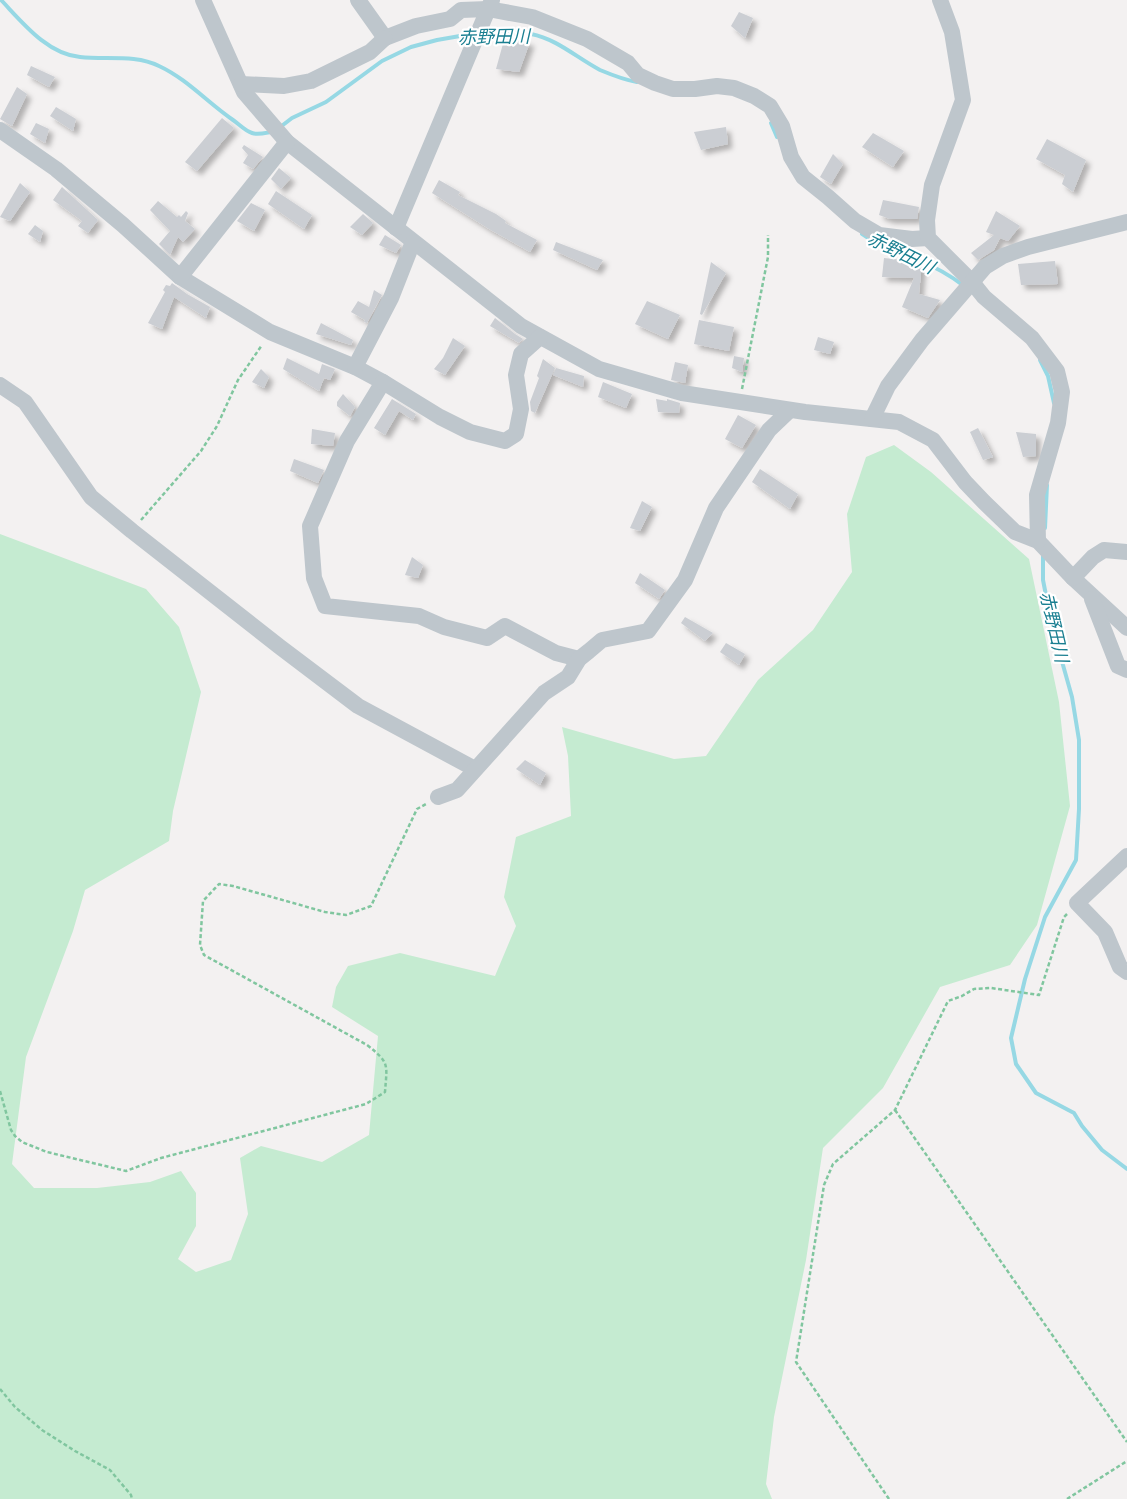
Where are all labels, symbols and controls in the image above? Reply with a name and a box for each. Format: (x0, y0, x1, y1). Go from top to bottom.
water label: 赤野田川 (458, 25, 532, 49)
water label: 赤野田川 (864, 227, 940, 280)
water label: 赤野田川 (1035, 589, 1073, 667)

